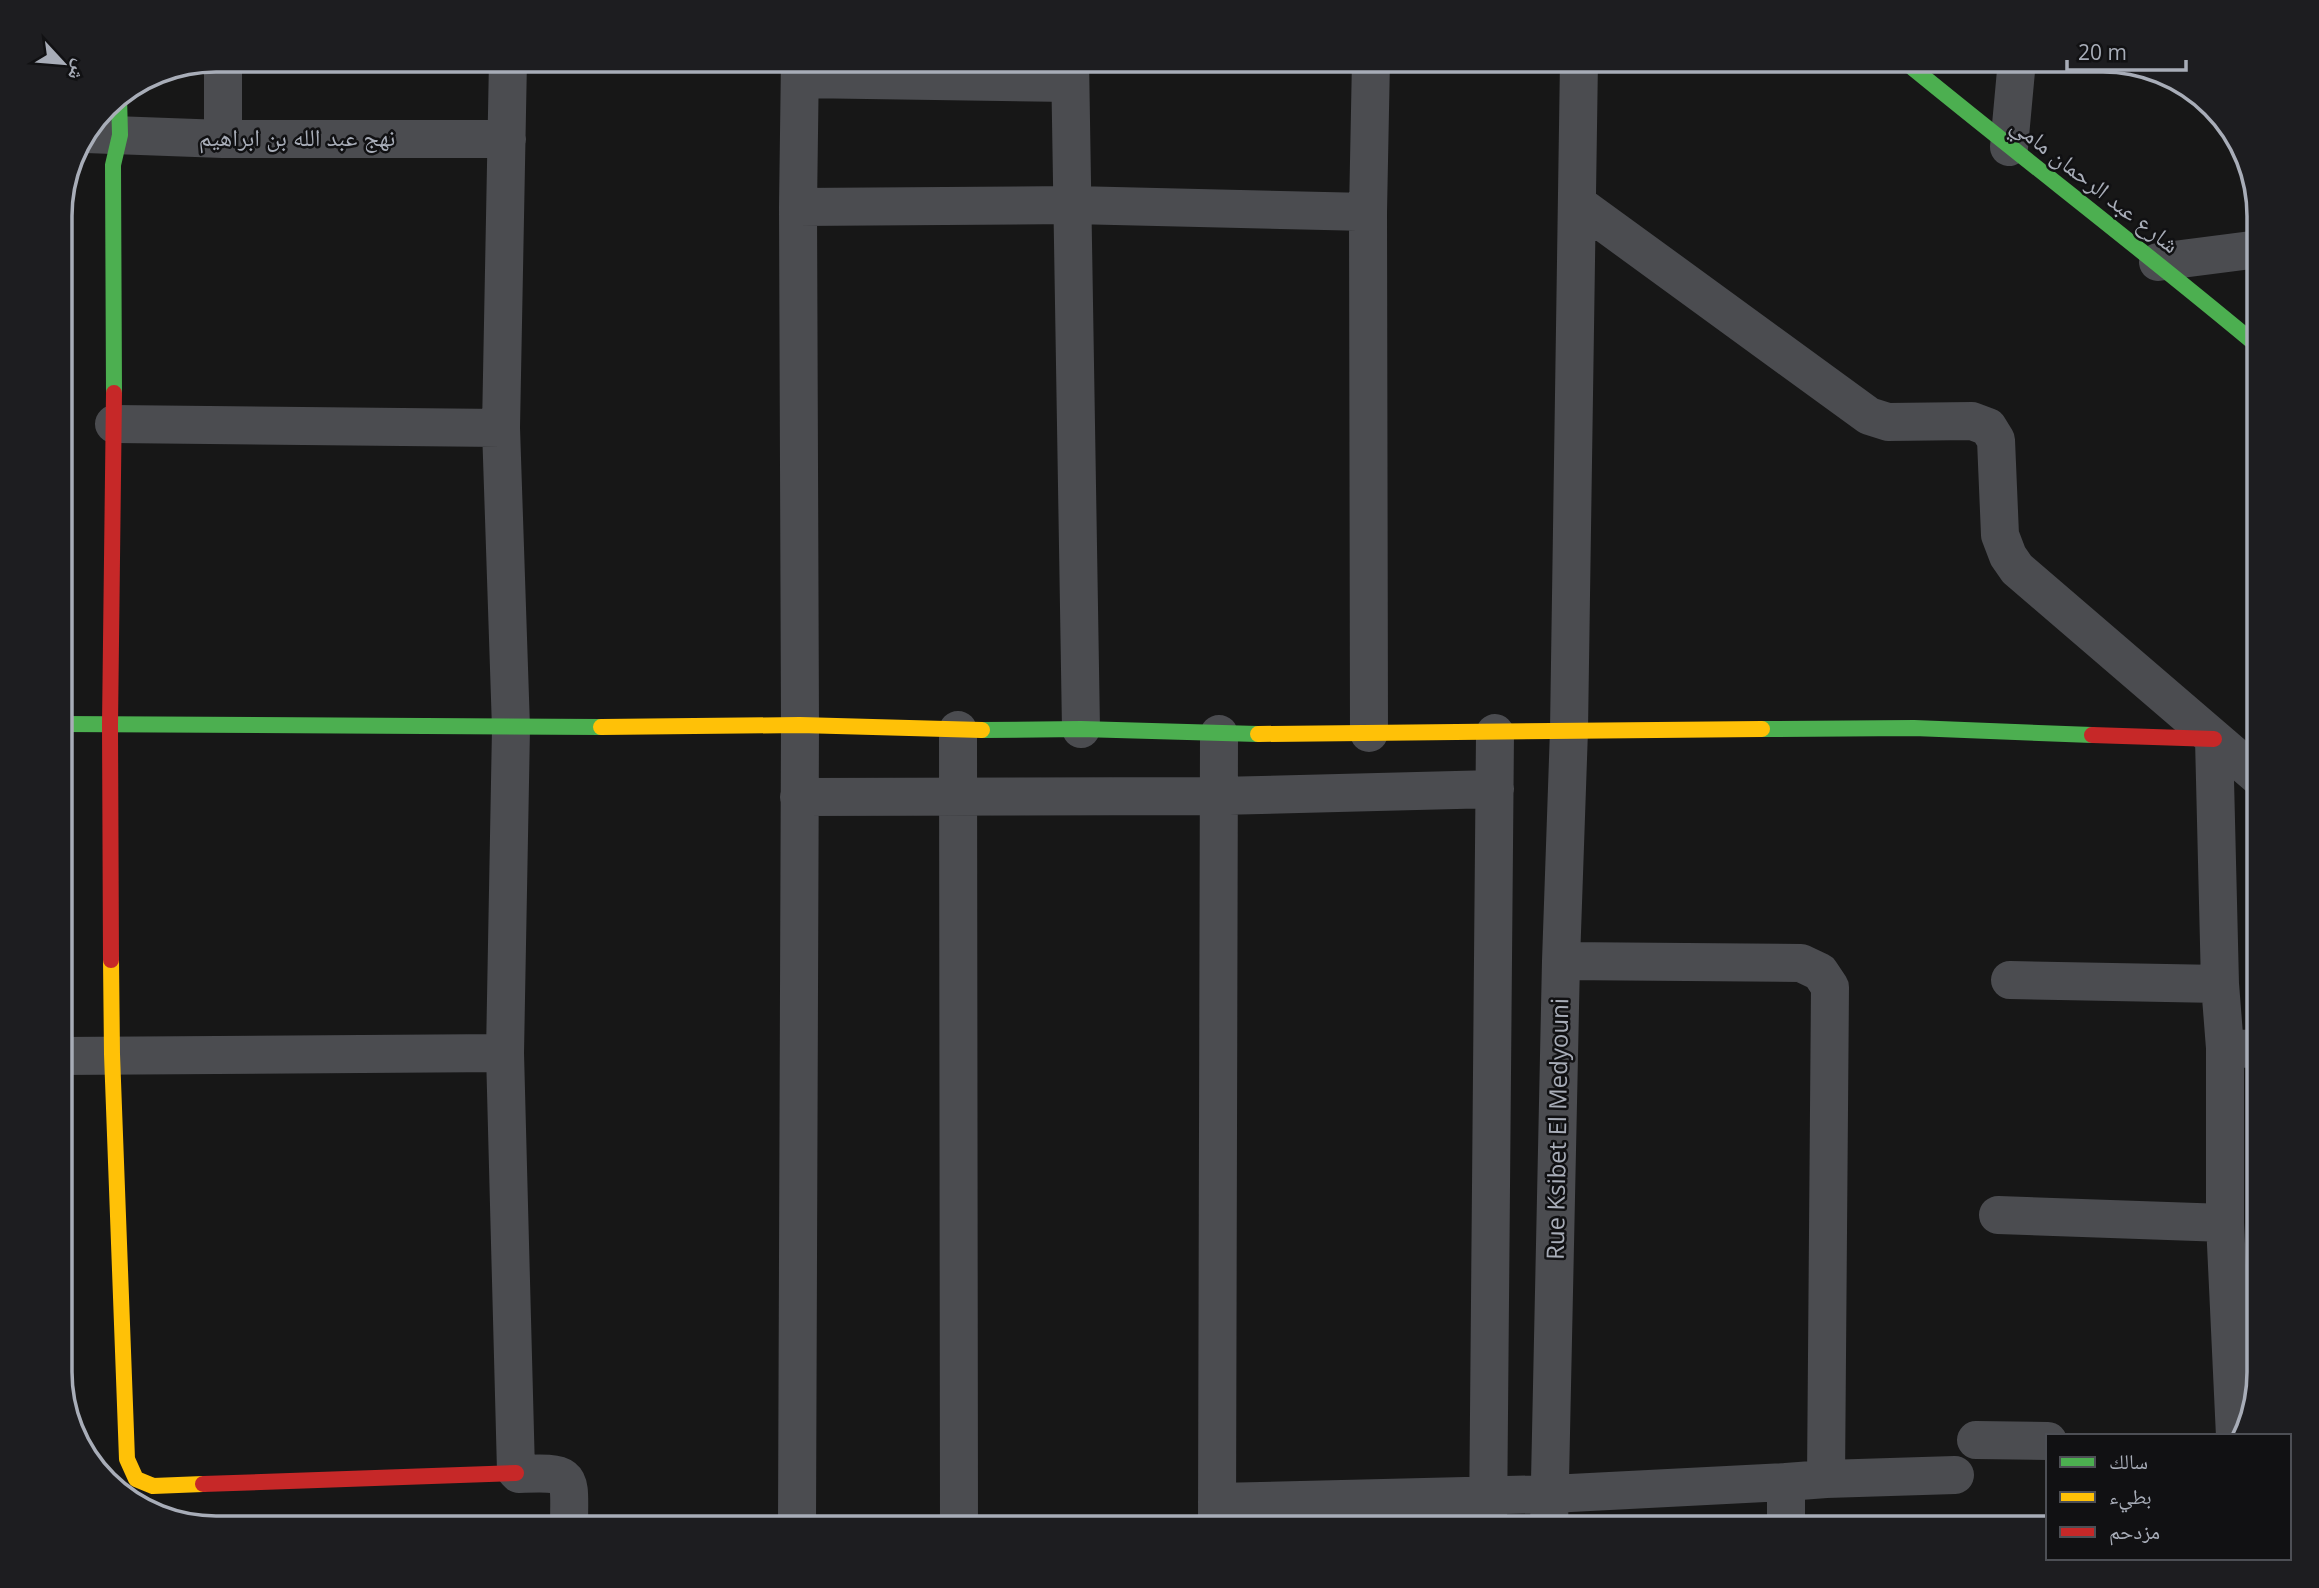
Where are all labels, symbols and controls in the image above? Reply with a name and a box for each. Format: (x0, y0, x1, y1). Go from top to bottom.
north arrow (28, 28, 98, 98)
scale bar (2067, 28, 2186, 72)
text: 20 m (2078, 38, 2127, 66)
text: ش (62, 56, 94, 85)
street label: شارع عبد الرحمان مامي (2002, 108, 2187, 263)
street label: نهج عبد الله بن ابراهيم (199, 120, 395, 154)
street label: Rue Ksibet El Medyouni (1538, 998, 1575, 1260)
legend (2046, 1434, 2291, 1560)
text: سالك (2109, 1447, 2148, 1475)
text: بطيء (2109, 1482, 2152, 1513)
text: مزدحم (2109, 1517, 2160, 1546)

